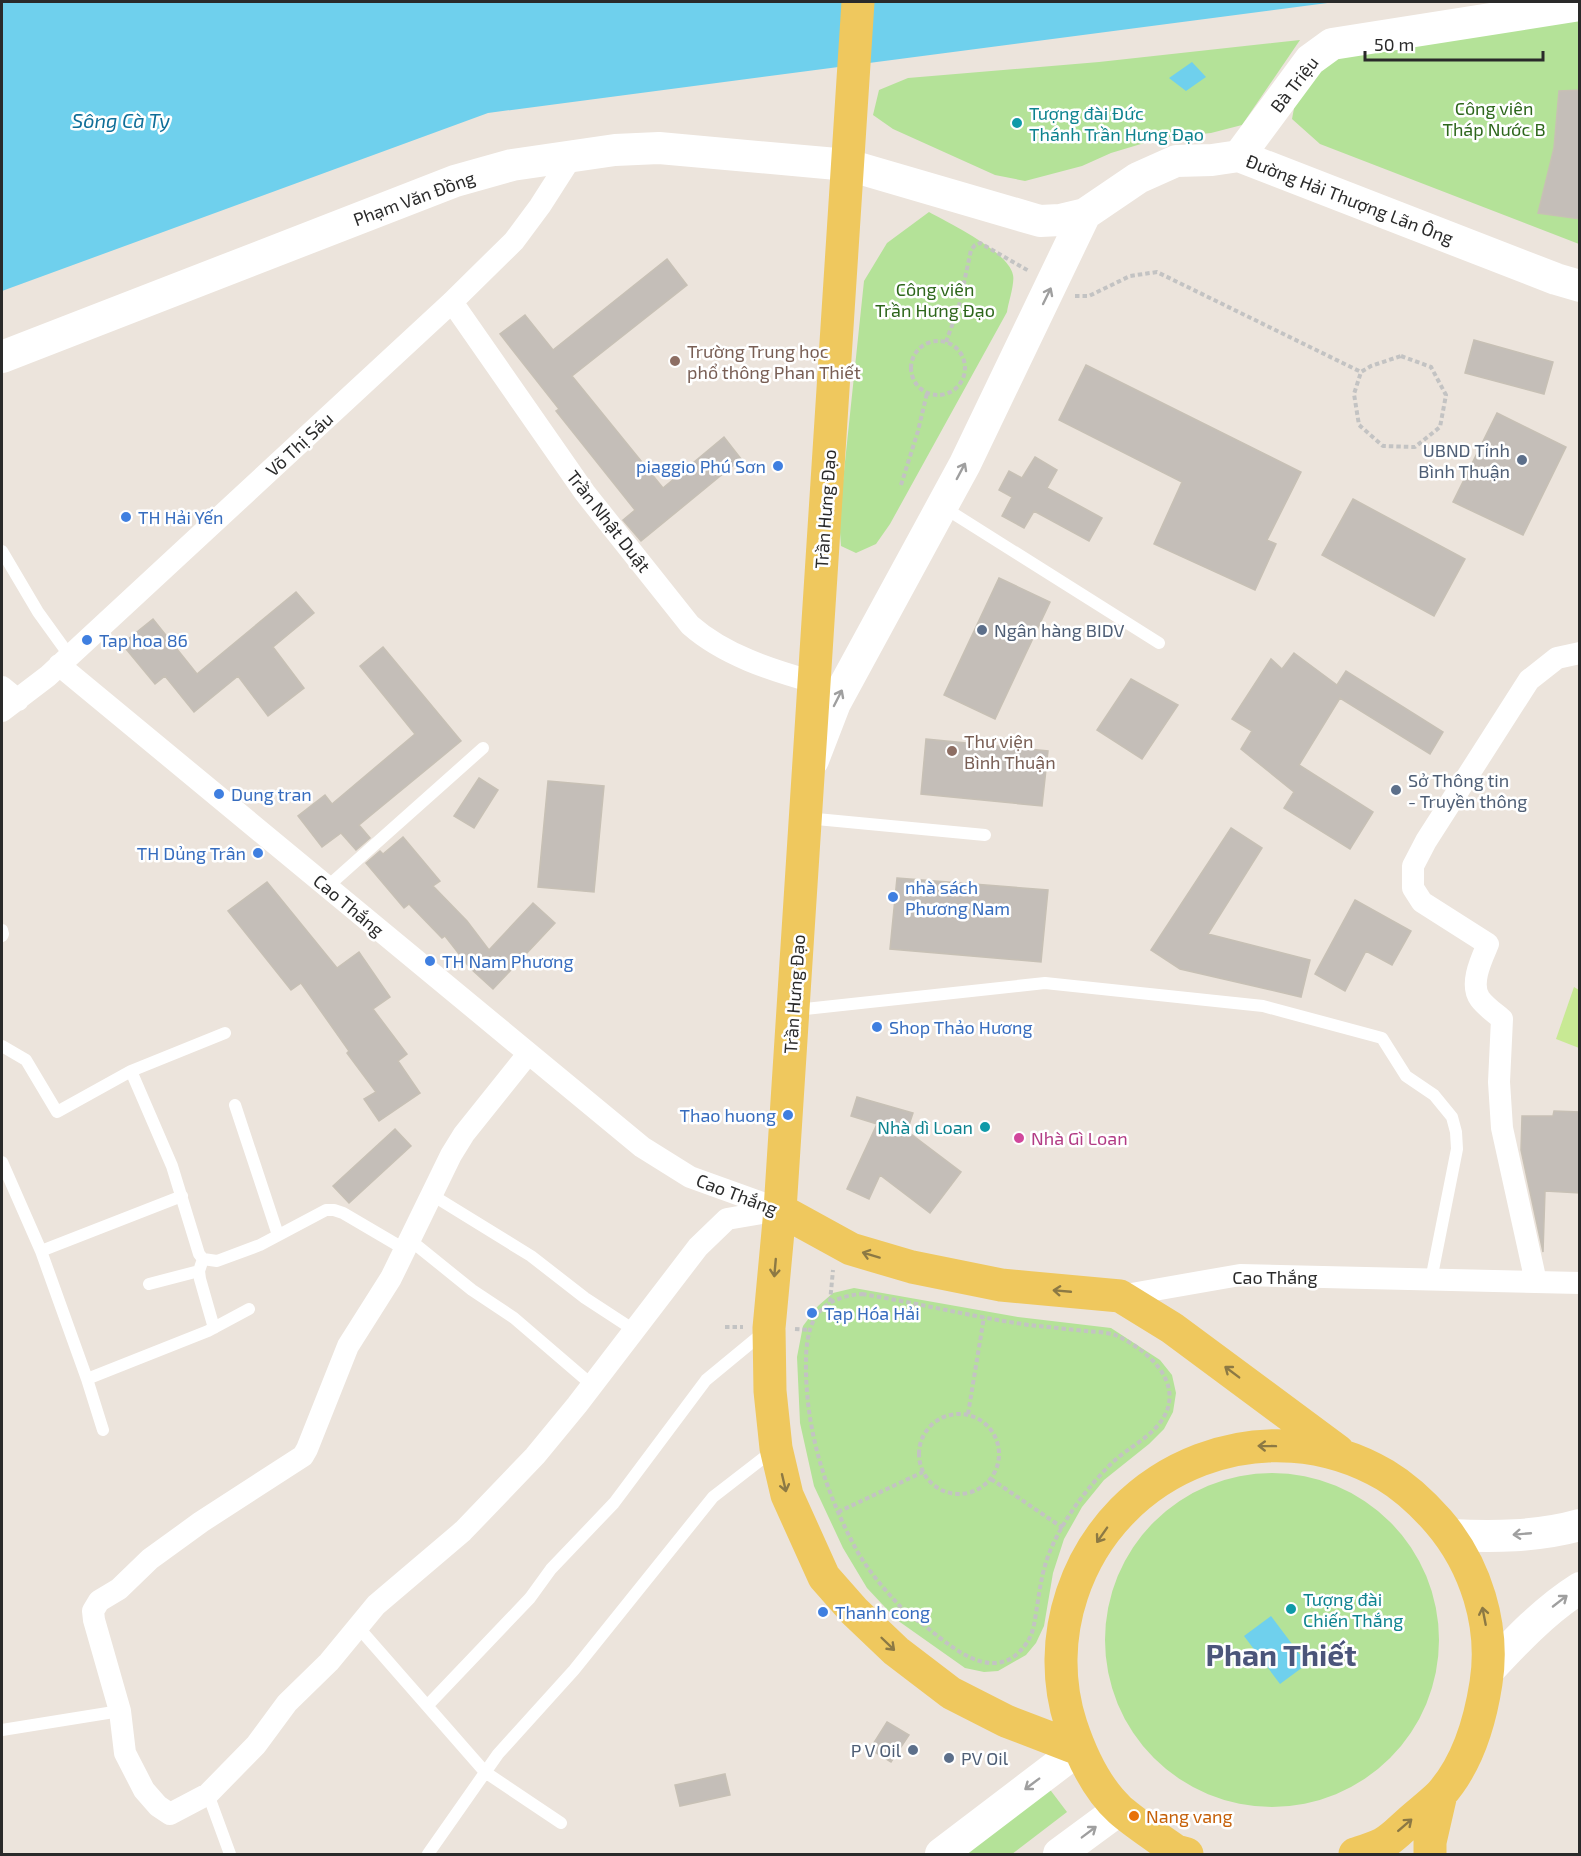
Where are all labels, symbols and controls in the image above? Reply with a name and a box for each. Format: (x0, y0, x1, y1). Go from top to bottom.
scale bar (1365, 24, 1544, 62)
text: 50 m (1374, 33, 1414, 55)
street label: Bà Triệu (1265, 52, 1323, 116)
park label: Công viên Tháp Nước B (1442, 97, 1546, 140)
place label: Tượng đài Đức Thánh Trần Hưng Đạo (1029, 102, 1204, 145)
water label: Sông Cà Ty (72, 108, 170, 133)
marker: Tượng đài Đức Thánh Trần Hưng Đạo (1010, 116, 1024, 130)
street label: Đường Hải Thượng Lãn Ông (1243, 149, 1457, 249)
street label: Phạm Văn Đồng (350, 166, 478, 230)
park label: Công viên Trần Hưng Đạo (875, 278, 995, 321)
one-way arrow (1041, 288, 1053, 306)
place label: Trường Trung học phổ thông Phan Thiết (687, 340, 861, 383)
marker: Trường Trung học phổ thông Phan Thiết (668, 354, 682, 368)
street label: Võ Thị Sáu (261, 407, 337, 481)
place label: UBND Tỉnh Bình Thuận (1418, 439, 1510, 482)
street label: Trần Hưng Đạo (810, 448, 840, 570)
marker: UBND Tỉnh Bình Thuận (1515, 453, 1529, 467)
place label: piaggio Phú Sơn (636, 455, 766, 477)
marker: piaggio Phú Sơn (771, 459, 785, 473)
one-way arrow (956, 463, 967, 481)
street label: Trần Nhật Duật (562, 466, 656, 576)
place label: TH Hải Yến (138, 506, 224, 528)
marker: TH Hải Yến (119, 510, 133, 524)
place label: Ngân hàng BIDV (994, 619, 1125, 641)
marker: Ngân hàng BIDV (975, 623, 989, 637)
place label: Tap hoa 86 (99, 629, 188, 651)
marker: Tap hoa 86 (80, 633, 94, 647)
one-way arrow (833, 690, 845, 708)
place label: Thư viện Bình Thuận (964, 730, 1056, 773)
marker: Thư viện Bình Thuận (945, 744, 959, 758)
place label: Sở Thông tin - Truyền thông (1408, 769, 1527, 812)
place label: Dung tran (231, 783, 312, 805)
marker: Sở Thông tin - Truyền thông (1389, 783, 1403, 797)
marker: Dung tran (212, 787, 226, 801)
place label: TH Dủng Trân (137, 842, 246, 864)
marker: TH Dủng Trân (251, 846, 265, 860)
street label: Cao Thắng (309, 869, 389, 941)
place label: nhà sách Phương Nam (905, 876, 1010, 919)
marker: nhà sách Phương Nam (886, 890, 900, 904)
street label: Trần Hưng Đạo (779, 933, 809, 1055)
place label: TH Nam Phương (442, 950, 574, 972)
marker: TH Nam Phương (423, 954, 437, 968)
place label: Shop Thảo Hương (889, 1016, 1033, 1038)
marker: Shop Thảo Hương (870, 1020, 884, 1034)
place label: Thao huong (680, 1104, 776, 1126)
marker: Thao huong (781, 1108, 795, 1122)
place label: Nhà dì Loan (877, 1116, 973, 1138)
marker: Nhà dì Loan (978, 1120, 992, 1134)
place label: Nhà Gì Loan (1031, 1127, 1128, 1149)
marker: Nhà Gì Loan (1012, 1131, 1026, 1145)
street label: Cao Thắng (693, 1168, 781, 1220)
one-way arrow (862, 1249, 881, 1260)
one-way arrow (769, 1258, 780, 1278)
street label: Cao Thắng (1232, 1266, 1318, 1288)
one-way arrow (1052, 1285, 1072, 1296)
place label: Tạp Hóa Hải (824, 1302, 920, 1324)
marker: Tạp Hóa Hải (805, 1306, 819, 1320)
one-way arrow (1225, 1366, 1241, 1379)
one-way arrow (1258, 1440, 1278, 1452)
one-way arrow (778, 1473, 790, 1492)
one-way arrow (1096, 1527, 1108, 1543)
one-way arrow (1512, 1529, 1532, 1540)
place label: Tượng đài Chiến Thắng (1303, 1588, 1403, 1631)
one-way arrow (1552, 1595, 1568, 1608)
place label: Thanh cong (835, 1601, 930, 1623)
marker: Tượng đài Chiến Thắng (1284, 1602, 1298, 1616)
marker: Thanh cong (816, 1605, 830, 1619)
one-way arrow (1478, 1606, 1489, 1626)
one-way arrow (880, 1636, 895, 1651)
district label: Phan Thiết (1205, 1636, 1357, 1672)
place label: P V Oil (851, 1739, 902, 1761)
marker: P V Oil (906, 1743, 920, 1757)
place label: PV Oil (961, 1747, 1009, 1769)
marker: PV Oil (942, 1751, 956, 1765)
one-way arrow (1025, 1778, 1041, 1791)
place label: Nang vang (1146, 1805, 1233, 1827)
marker: Nang vang (1127, 1809, 1141, 1823)
one-way arrow (1397, 1818, 1412, 1832)
one-way arrow (1081, 1825, 1097, 1838)

